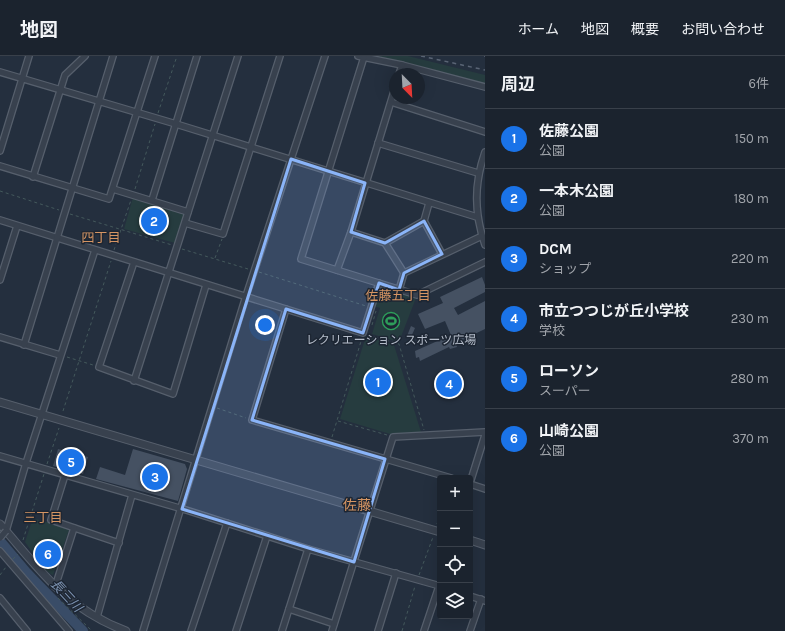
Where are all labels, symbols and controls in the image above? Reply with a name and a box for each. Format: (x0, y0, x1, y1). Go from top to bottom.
text: 地図 (20, 19, 58, 41)
text: ホーム (517, 21, 559, 38)
text: 地図 (581, 21, 609, 38)
text: 概要 (631, 21, 659, 38)
text: お問い合わせ (681, 21, 765, 38)
north arrow (389, 68, 425, 104)
text: 周辺 (501, 74, 535, 94)
text: 6件 (749, 76, 769, 91)
text: 佐藤公園 (539, 122, 599, 140)
text: 1 (512, 131, 516, 146)
text: 150 m (734, 131, 769, 146)
text: 公園 (539, 143, 565, 158)
text: 一本木公園 (539, 182, 614, 200)
text: 2 (510, 191, 518, 206)
text: 180 m (734, 191, 769, 206)
text: 公園 (539, 203, 565, 218)
pin: 2 (141, 206, 167, 236)
district label: 四丁目 (81, 230, 121, 245)
text: DCM (539, 240, 572, 258)
text: 3 (510, 251, 518, 266)
text: 220 m (731, 251, 769, 266)
text: ショップ (539, 261, 591, 276)
district label: 佐藤五丁目 (365, 288, 431, 303)
text: 市立つつじが丘小学校 (539, 302, 689, 320)
sports icon: レクリエーション スポーツ広場 (381, 311, 401, 331)
text: 4 (510, 311, 518, 326)
text: 230 m (731, 311, 769, 326)
your location (255, 315, 275, 335)
text: 学校 (539, 323, 565, 338)
place label: レクリエーション スポーツ広場 (306, 333, 476, 347)
text: ローソン (539, 362, 599, 380)
pin: 1 (365, 367, 391, 397)
pin: 4 (436, 369, 462, 399)
text: 5 (510, 371, 518, 386)
text: 280 m (731, 371, 769, 386)
text: スーパー (539, 383, 591, 398)
text: 山崎公園 (539, 422, 599, 440)
text: 6 (510, 431, 518, 446)
text: 370 m (732, 431, 769, 446)
text: 公園 (539, 443, 565, 458)
pin: 5 (58, 447, 84, 477)
pin: 3 (142, 462, 168, 492)
map controls (437, 475, 473, 619)
button: + (437, 475, 473, 511)
district label: 佐藤 (343, 497, 371, 514)
district label: 三丁目 (23, 510, 63, 525)
button: − (437, 511, 473, 547)
pin: 6 (35, 539, 61, 569)
button: locate (437, 547, 473, 583)
water label: 長三川 (48, 576, 87, 616)
button: layers (437, 583, 473, 619)

